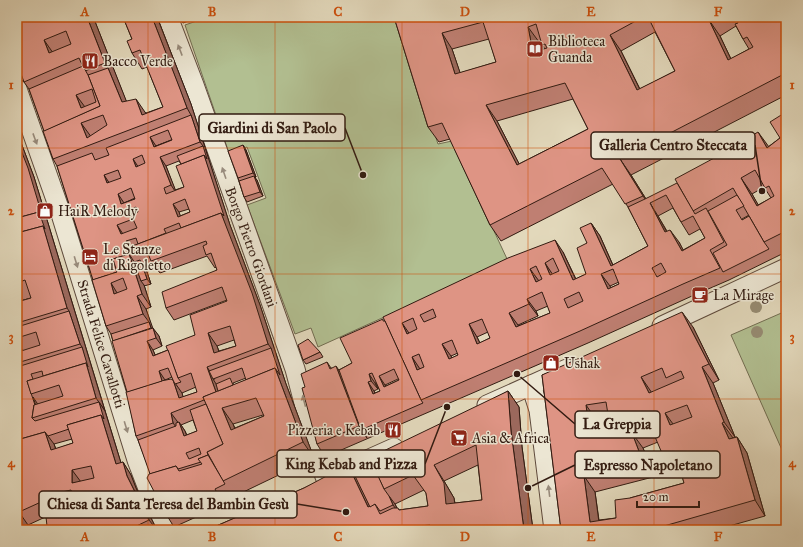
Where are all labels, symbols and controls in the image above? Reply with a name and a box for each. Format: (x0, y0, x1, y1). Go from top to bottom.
text: A (80, 4, 90, 20)
text: B (208, 4, 217, 20)
text: C (334, 4, 343, 20)
text: D (460, 4, 470, 20)
text: E (586, 4, 596, 20)
text: F (714, 4, 723, 20)
place label: Biblioteca Guanda (548, 33, 605, 66)
library icon: Biblioteca Guanda (525, 39, 545, 59)
one-way arrow (177, 44, 183, 56)
restaurant icon: Bacco Verde (80, 51, 100, 71)
place label: Bacco Verde (103, 53, 173, 70)
text: 1 (8, 77, 14, 93)
text: 1 (789, 77, 795, 93)
callout: Giardini di San Paolo (199, 114, 345, 141)
text: Giardini di San Paolo (207, 119, 337, 137)
callout: Galleria Centro Steccata (591, 132, 755, 159)
one-way arrow (32, 133, 38, 145)
text: Galleria Centro Steccata (599, 136, 748, 154)
one-way arrow (221, 166, 227, 178)
street label: Borgo Pietro Giordani (221, 184, 281, 310)
shop icon: HaiR Melody (35, 201, 55, 221)
text: 2 (8, 203, 15, 219)
place label: HaiR Melody (58, 203, 138, 220)
text: 2 (789, 203, 796, 219)
place label: Le Stanze di Rigoletto (103, 241, 171, 274)
hotel icon: Le Stanze di Rigoletto (80, 247, 100, 267)
one-way arrow (73, 257, 79, 269)
street label: Strada Felice Cavallotti (73, 278, 129, 410)
cafe icon: La Mirage (690, 285, 710, 305)
place label: La Mirage (713, 287, 774, 304)
text: 3 (8, 329, 14, 345)
text: 3 (789, 329, 795, 345)
shop icon: Ushak (541, 353, 561, 373)
place label: Ushak (564, 355, 601, 372)
one-way arrow (301, 395, 307, 407)
callout: La Greppia (575, 411, 660, 438)
text: La Greppia (583, 415, 652, 434)
restaurant icon: Pizzeria e Kebab (383, 420, 403, 440)
one-way arrow (123, 421, 129, 433)
place label: Pizzeria e Kebab (287, 422, 380, 439)
supermarket icon: Asia & Africa (449, 428, 469, 448)
place label: Asia & Africa (471, 430, 549, 447)
callout: King Kebab and Pizza (277, 450, 425, 477)
callout: Espresso Napoletano (575, 451, 720, 478)
text: 4 (7, 455, 15, 471)
text: King Kebab and Pizza (285, 455, 418, 474)
text: 4 (788, 455, 796, 471)
text: Espresso Napoletano (584, 456, 713, 475)
scale bar (637, 483, 699, 509)
one-way arrow (546, 485, 552, 497)
text: 20 m (643, 490, 669, 504)
callout: Chiesa di Santa Teresa del Bambin Gesù (39, 491, 297, 518)
text: Chiesa di Santa Teresa del Bambin Gesù (47, 495, 289, 513)
text: A (80, 529, 90, 545)
text: B (208, 529, 217, 545)
text: C (334, 529, 343, 545)
text: D (460, 529, 470, 545)
text: E (586, 529, 596, 545)
text: F (714, 529, 723, 545)

